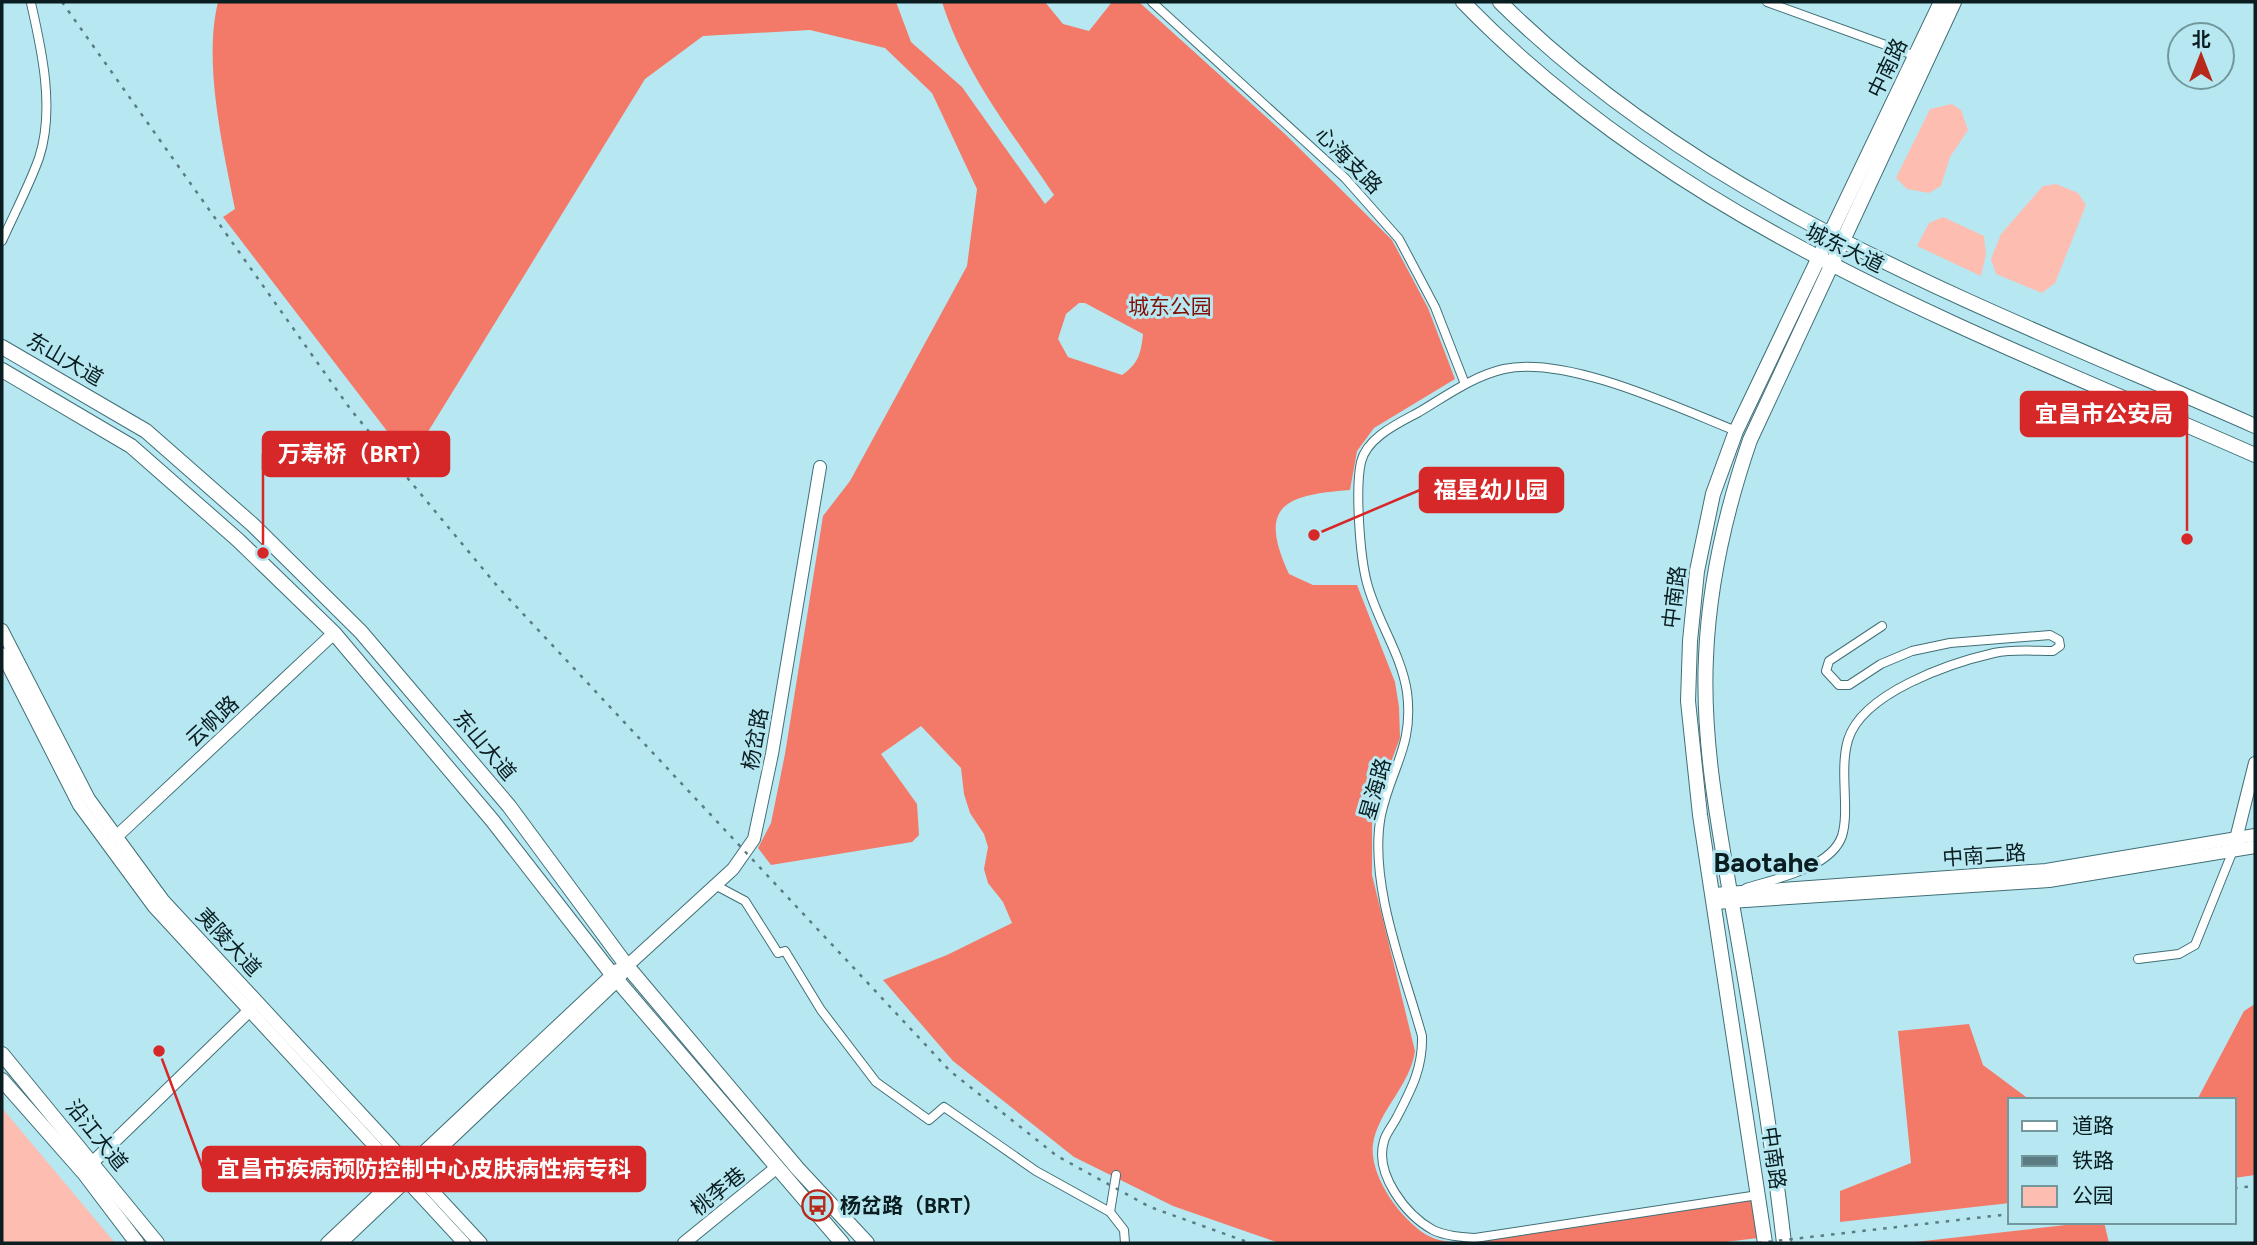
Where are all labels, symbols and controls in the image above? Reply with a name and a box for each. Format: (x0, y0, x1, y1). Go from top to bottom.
north arrow (2166, 21, 2236, 91)
text: 北 (2191, 28, 2211, 51)
street label: 中南路 (1862, 34, 1912, 102)
street label: 心海支路 (1310, 121, 1388, 199)
street label: 城东大道 (1802, 218, 1888, 278)
park label: 城东公园 (1128, 294, 1212, 319)
street label: 东山大道 (22, 327, 108, 391)
callout: 宜昌市公安局 (2021, 392, 2187, 436)
text: 宜昌市公安局 (2035, 400, 2173, 428)
callout: 万寿桥（BRT） (263, 432, 449, 476)
text: 万寿桥（BRT） (277, 440, 435, 468)
callout: 福星幼儿园 (1420, 468, 1563, 512)
text: 福星幼儿园 (1434, 476, 1549, 504)
street label: 中南路 (1658, 564, 1690, 630)
street label: 云帆路 (180, 690, 244, 752)
street label: 东山大道 (448, 705, 522, 785)
street label: 杨岔路 (737, 706, 773, 772)
street label: 星海路 (1354, 755, 1396, 823)
street label: 中南二路 (1941, 840, 2027, 870)
district label: Baotahe (1713, 845, 1819, 879)
street label: 夷陵大道 (191, 903, 267, 981)
street label: 沿江大道 (61, 1094, 133, 1176)
legend (2008, 1098, 2236, 1224)
text: 道路 (2072, 1113, 2114, 1138)
street label: 中南路 (1757, 1125, 1791, 1191)
callout: 宜昌市疾病预防控制中心皮肤病性病专科 (203, 1147, 645, 1191)
text: 铁路 (2072, 1148, 2114, 1173)
text: 宜昌市疾病预防控制中心皮肤病性病专科 (217, 1155, 631, 1183)
street label: 桃李巷 (686, 1161, 750, 1221)
text: 公园 (2072, 1183, 2114, 1208)
bus stop icon: 杨岔路（BRT） (800, 1188, 834, 1222)
place label: 杨岔路（BRT） (840, 1193, 983, 1218)

